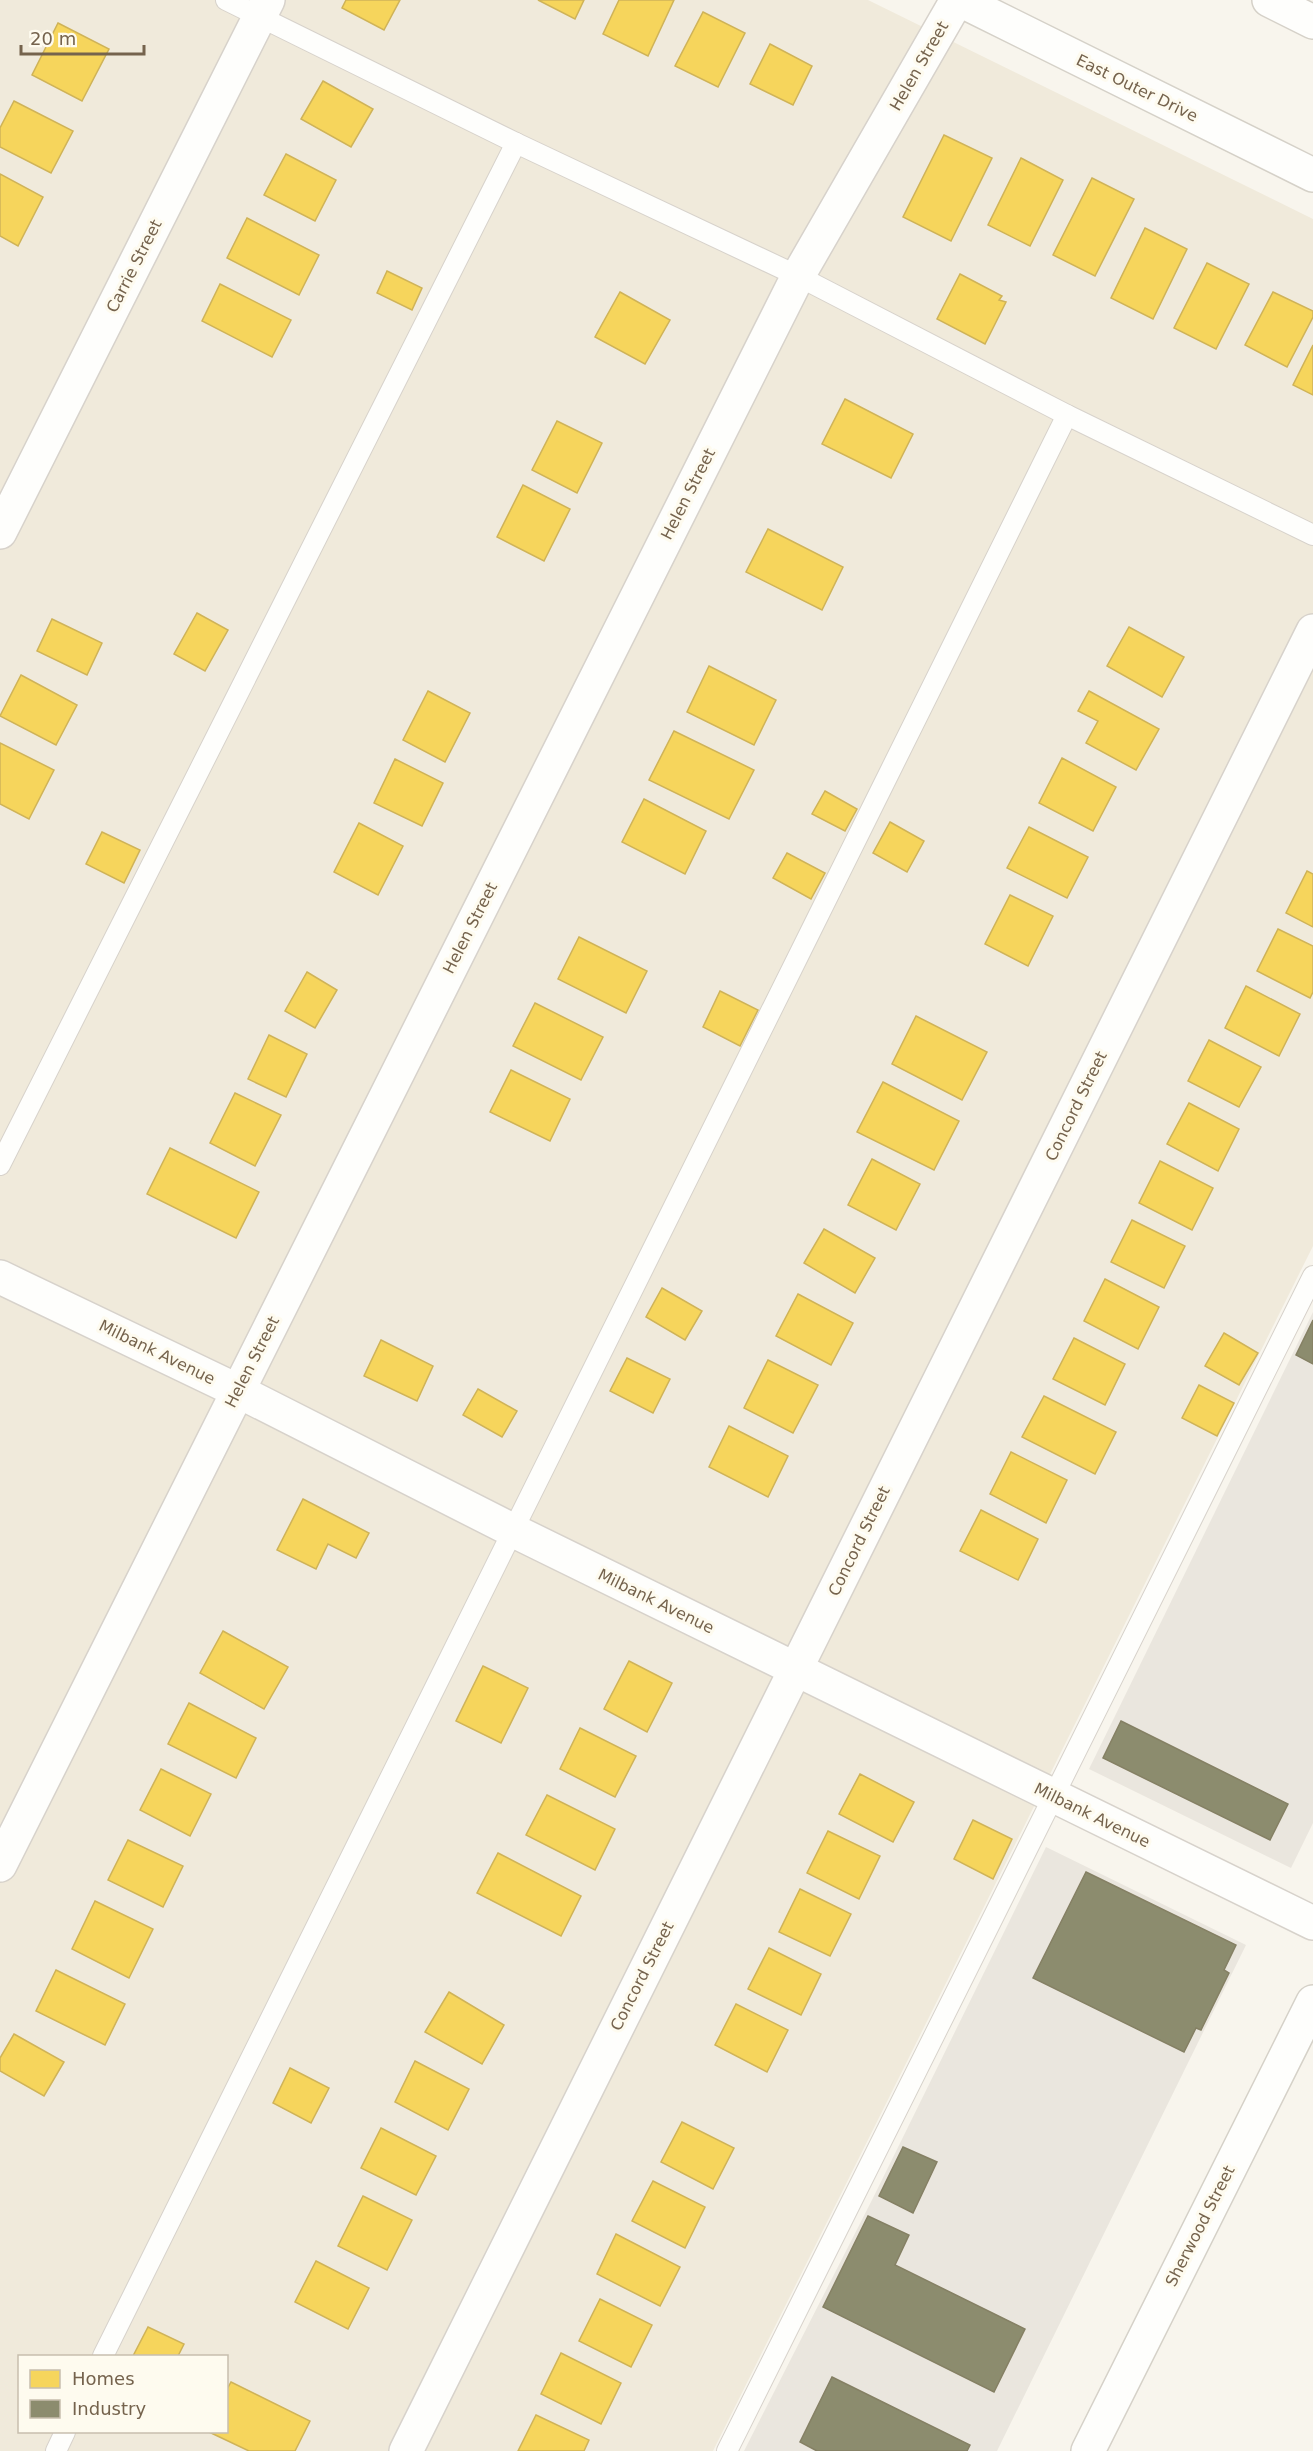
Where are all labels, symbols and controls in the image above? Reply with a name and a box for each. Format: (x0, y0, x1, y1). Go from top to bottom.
scale bar (21, 18, 144, 56)
street label: Helen Street (886, 18, 952, 114)
text: 20 m (30, 28, 76, 49)
street label: East Outer Drive (1073, 50, 1201, 126)
street label: Carrie Street (102, 216, 166, 316)
street label: Helen Street (657, 445, 719, 543)
street label: Helen Street (439, 879, 501, 977)
street label: Concord Street (1041, 1048, 1111, 1164)
street label: Helen Street (221, 1313, 283, 1411)
street label: Milbank Avenue (96, 1316, 218, 1388)
street label: Concord Street (824, 1483, 894, 1599)
street label: Milbank Avenue (595, 1565, 717, 1637)
street label: Milbank Avenue (1031, 1779, 1153, 1851)
street label: Concord Street (606, 1918, 678, 2034)
street label: Sherwood Street (1161, 2162, 1239, 2290)
legend (18, 2355, 228, 2433)
text: Homes (72, 2368, 135, 2389)
text: Industry (72, 2398, 146, 2419)

